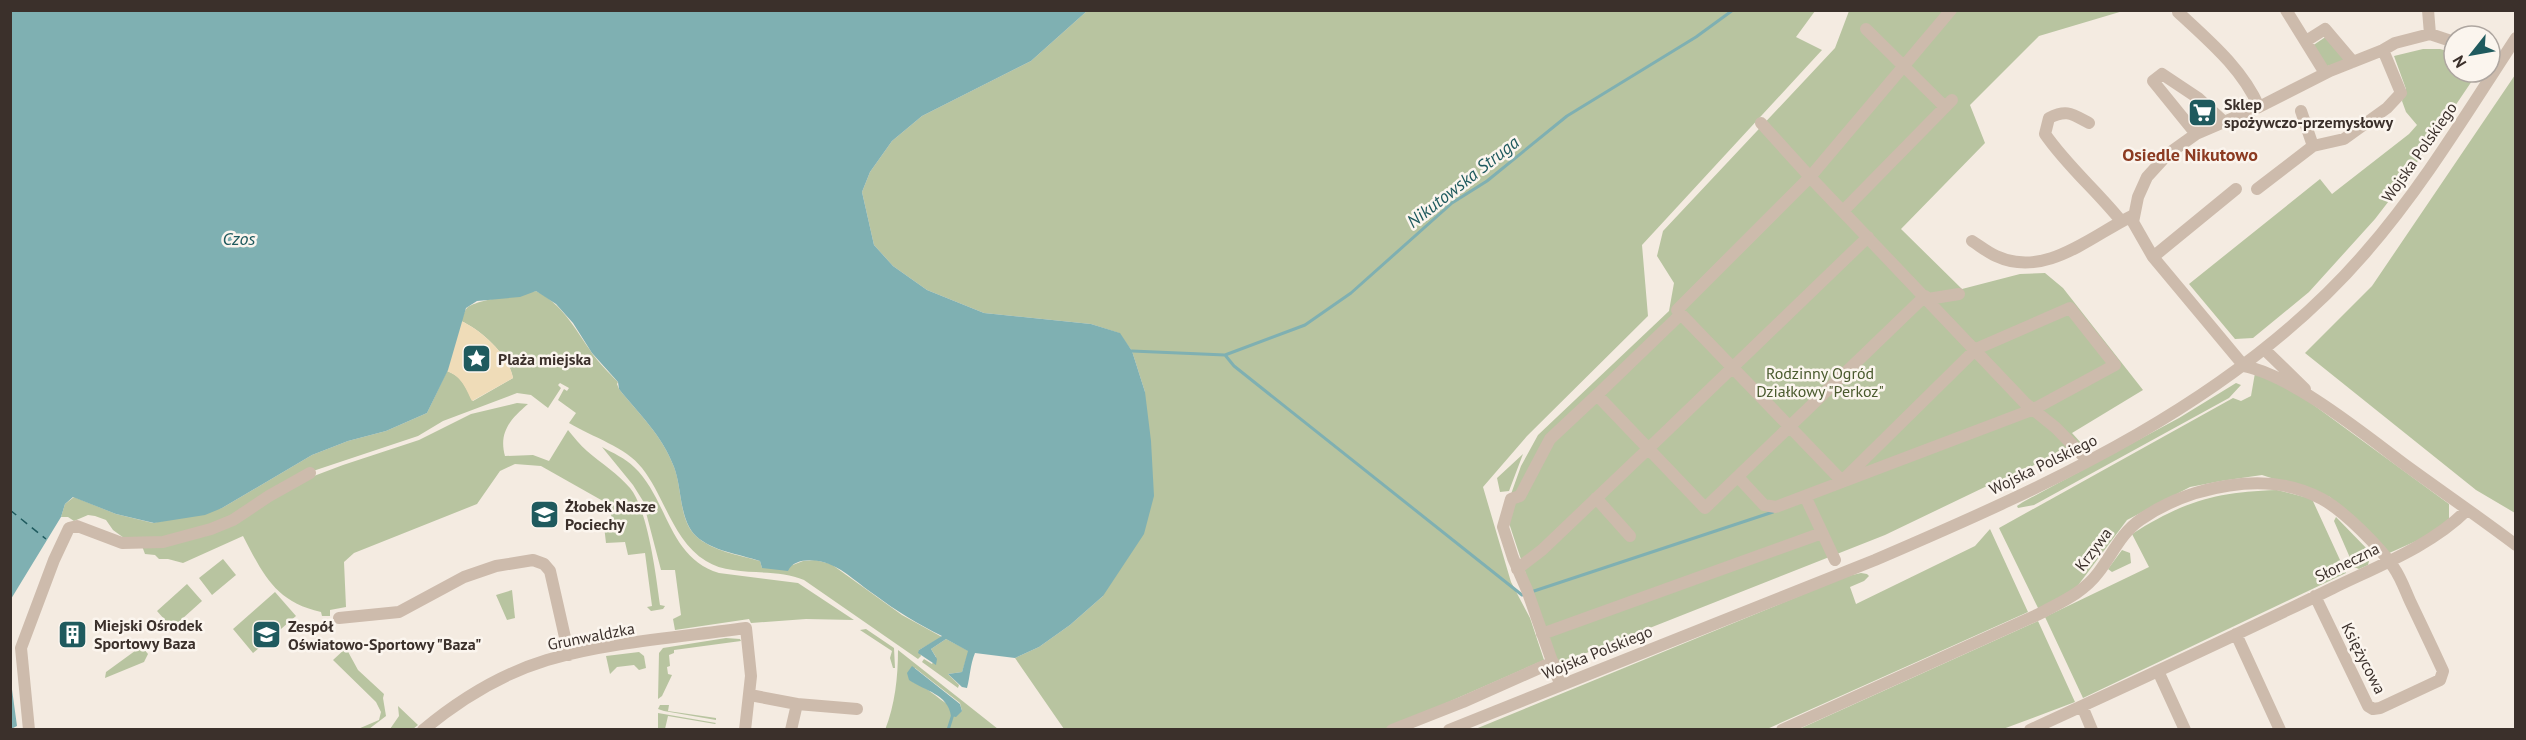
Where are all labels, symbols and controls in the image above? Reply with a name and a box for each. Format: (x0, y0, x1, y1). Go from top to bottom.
north arrow (2442, 24, 2502, 84)
text: N (2448, 52, 2470, 71)
place label: Sklep spożywczo-przemysłowy (2224, 94, 2394, 132)
supermarket icon: Sklep spożywczo-przemysłowy (2187, 97, 2219, 129)
street label: Wojska Polskiego (2377, 98, 2461, 206)
water label: Nikutowska Struga (1402, 130, 1524, 233)
district label: Osiedle Nikutowo (2122, 143, 2258, 166)
water label: Czos (222, 227, 256, 250)
place icon: Plaża miejska (461, 343, 493, 375)
place label: Plaża miejska (498, 349, 591, 369)
park label: Rodzinny Ogród Działkowy "Perkoz" (1756, 363, 1884, 401)
street label: Wojska Polskiego (1986, 429, 2100, 499)
place label: Żłobek Nasze Pociechy (565, 496, 656, 534)
school or university icon: Żłobek Nasze Pociechy (528, 499, 560, 531)
street label: Krzywa (2070, 523, 2116, 575)
street label: Słoneczna (2311, 538, 2383, 586)
place label: Miejski Ośrodek Sportowy Baza (94, 615, 203, 653)
place label: Zespół Oświatowo-Sportowy "Baza" (288, 616, 481, 654)
building icon: Miejski Ośrodek Sportowy Baza (57, 618, 89, 650)
street label: Grunwaldzka (546, 618, 636, 654)
school or university icon: Zespół Oświatowo-Sportowy "Baza" (251, 619, 283, 651)
street label: Księżycowa (2337, 619, 2391, 697)
street label: Wojska Polskiego (1539, 621, 1655, 683)

